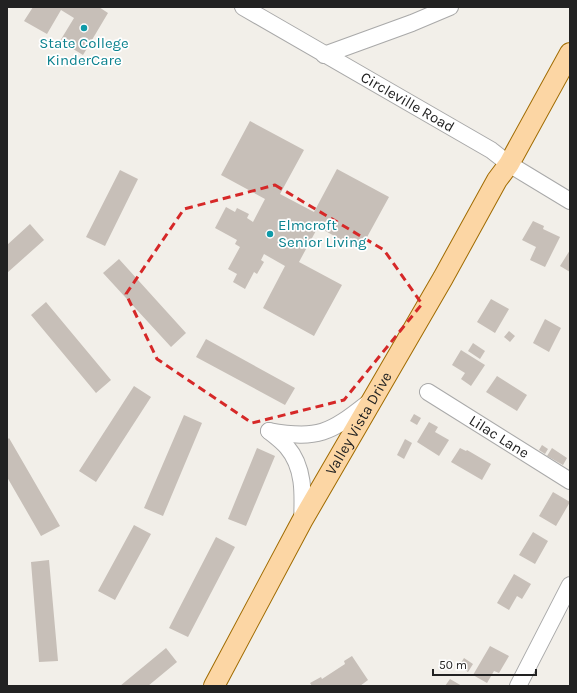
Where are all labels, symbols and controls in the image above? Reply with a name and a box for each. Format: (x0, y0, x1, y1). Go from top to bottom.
marker: State College KinderCare (79, 23, 89, 33)
place label: State College KinderCare (39, 34, 129, 69)
street label: Circleville Road (358, 68, 458, 136)
place label: Elmcroft Senior Living (278, 216, 367, 251)
marker: Elmcroft Senior Living (265, 229, 275, 239)
street label: Valley Vista Drive (322, 368, 396, 478)
street label: Lilac Lane (466, 411, 532, 462)
scale bar (433, 651, 536, 677)
text: 50 m (439, 658, 467, 672)

